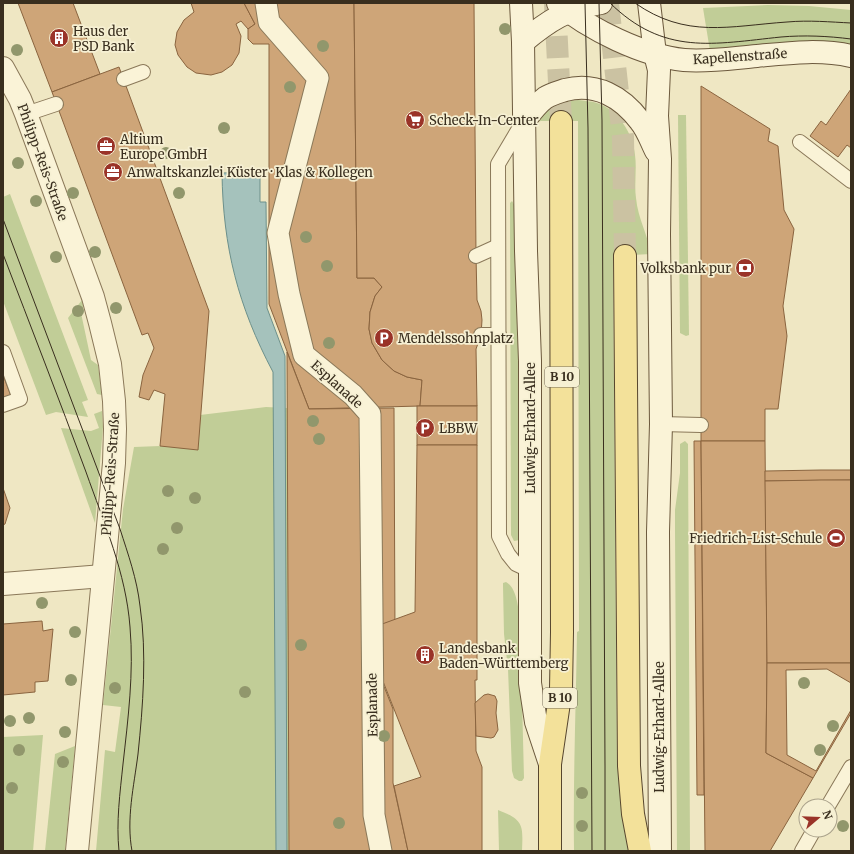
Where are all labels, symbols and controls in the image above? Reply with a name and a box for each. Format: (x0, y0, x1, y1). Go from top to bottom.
place label: Haus der PSD Bank (73, 23, 135, 55)
building icon: Haus der PSD Bank (48, 27, 70, 49)
street label: Kapellenstraße (692, 45, 788, 68)
street label: Philipp-Reis-Straße (13, 101, 72, 223)
supermarket icon: Scheck-In-Center (404, 109, 426, 131)
place label: Scheck-In-Center (429, 112, 539, 129)
place label: Altium Europe GmbH (119, 131, 208, 163)
office icon: Altium Europe GmbH (95, 135, 117, 157)
office icon: Anwaltskanzlei Küster · Klas & Kollegen (102, 161, 124, 183)
place label: Anwaltskanzlei Küster · Klas & Kollegen (126, 164, 373, 181)
bank icon: Volksbank pur (734, 257, 756, 279)
place label: Volksbank pur (639, 260, 731, 277)
parking icon: Mendelssohnplatz (373, 327, 395, 349)
place label: Mendelssohnplatz (398, 330, 513, 347)
street label: Esplanade (307, 357, 366, 412)
street label: Ludwig-Erhard-Allee (522, 362, 539, 494)
road number: B 10 (545, 367, 579, 387)
street label: Philipp-Reis-Straße (98, 412, 123, 536)
parking icon: LBBW (414, 417, 436, 439)
place label: LBBW (439, 420, 478, 437)
sports icon: Friedrich-List-Schule (825, 527, 847, 549)
place label: Friedrich-List-Schule (689, 530, 822, 547)
place label: Landesbank Baden-Württemberg (439, 640, 568, 672)
building icon: Landesbank Baden-Württemberg (414, 644, 436, 666)
street label: Ludwig-Erhard-Allee (651, 661, 668, 793)
street label: Esplanade (363, 673, 382, 737)
road number: B 10 (543, 688, 577, 708)
north arrow (798, 798, 838, 838)
text: N (819, 808, 836, 821)

